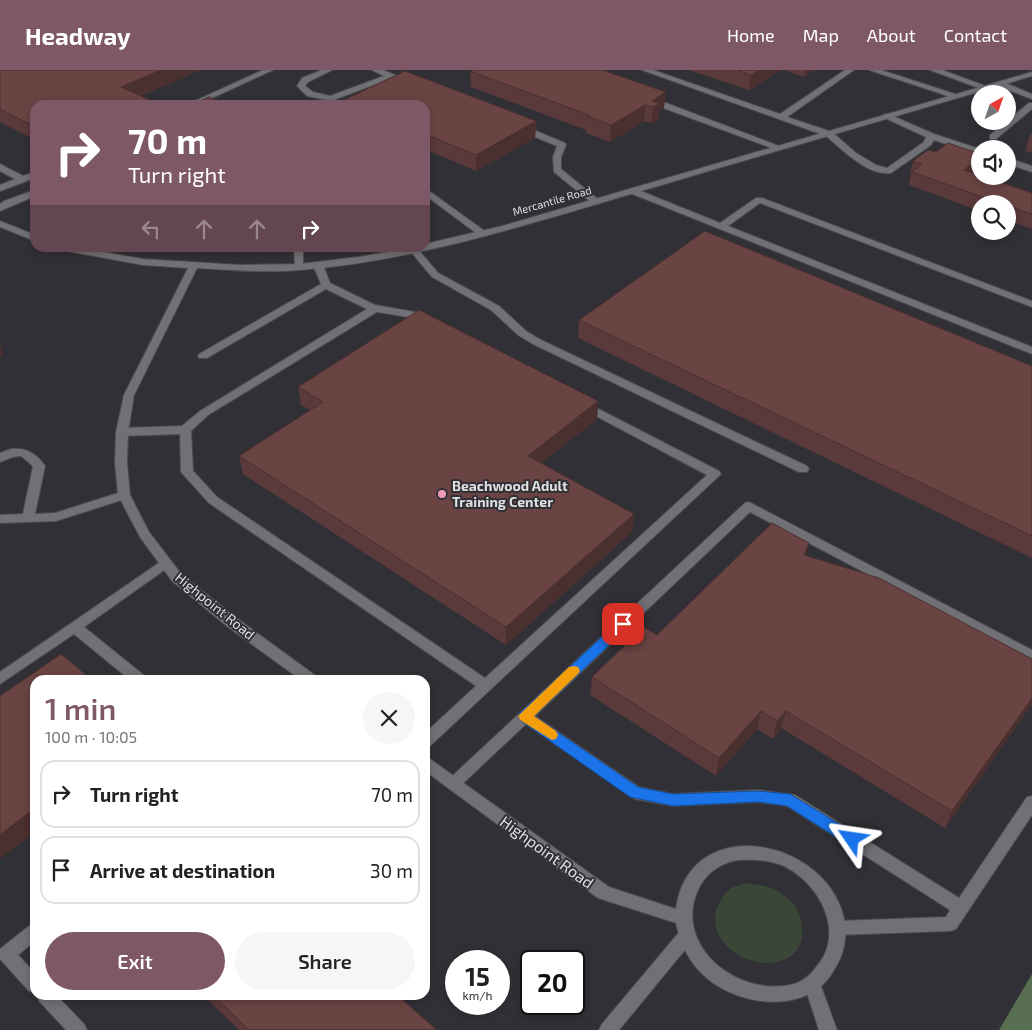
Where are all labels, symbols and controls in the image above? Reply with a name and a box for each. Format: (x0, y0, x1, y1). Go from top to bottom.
text: Headway (25, 21, 131, 50)
text: Home (727, 24, 775, 46)
text: Map (803, 24, 839, 46)
text: About (867, 24, 916, 46)
text: Contact (944, 24, 1007, 46)
north arrow (971, 85, 1016, 130)
map controls (971, 85, 1016, 240)
text: 70 m (128, 119, 207, 161)
icon: right (45, 120, 110, 185)
button: sound (971, 140, 1016, 185)
text: Turn right (128, 161, 226, 187)
street label: Mercantile Road (511, 183, 593, 218)
button: search (971, 195, 1016, 240)
icon: left (137, 215, 165, 243)
icon: ahead (190, 215, 218, 243)
icon: ahead (243, 215, 271, 243)
icon: right (296, 215, 324, 243)
place label: Beachwood Adult Training Center (452, 477, 568, 510)
marker: Beachwood Adult Training Center (436, 488, 448, 500)
street label: Highpoint Road (172, 568, 258, 643)
pin (602, 603, 644, 645)
icon: arrive (609, 610, 637, 638)
text: 1 min (45, 690, 116, 726)
button: close (363, 692, 415, 744)
text: 100 m · 10:05 (45, 727, 137, 746)
icon: right (47, 780, 75, 808)
text: Turn right (90, 783, 178, 806)
text: 70 m (371, 783, 413, 806)
street label: Highpoint Road (497, 811, 598, 892)
position arrow (825, 812, 877, 864)
icon: arrive (47, 856, 75, 884)
text: Arrive at destination (90, 859, 275, 882)
text: 30 m (370, 859, 413, 882)
button: Exit (45, 932, 225, 990)
button: Share (235, 932, 415, 990)
speed limit sign: 20 (520, 950, 585, 1015)
text: 15 (465, 961, 490, 991)
text: km/h (463, 988, 492, 1002)

